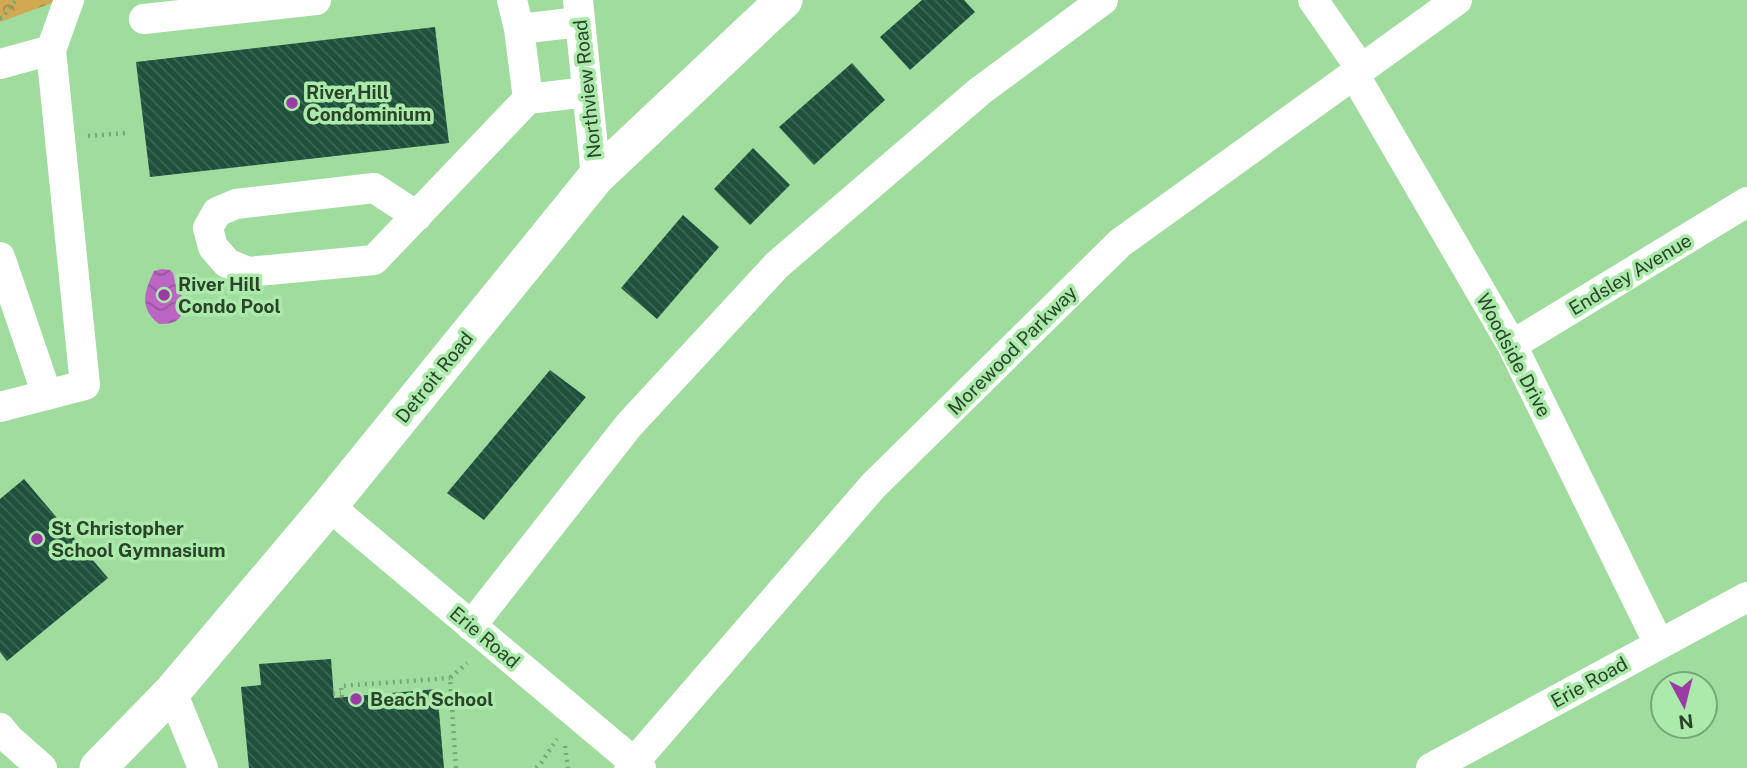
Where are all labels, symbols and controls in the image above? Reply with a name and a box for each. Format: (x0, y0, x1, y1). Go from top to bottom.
street label: Northview Road (569, 19, 605, 159)
place label: River Hill Condominium (306, 81, 431, 125)
marker: River Hill Condominium (284, 95, 300, 111)
street label: Endsley Avenue (1565, 229, 1695, 319)
place label: River Hill Condo Pool (178, 273, 281, 317)
street label: Morewood Parkway (943, 281, 1081, 419)
marker: River Hill Condo Pool (156, 287, 172, 303)
street label: Woodside Drive (1472, 290, 1556, 420)
street label: Detroit Road (391, 327, 477, 427)
place label: St Christopher School Gymnasium (51, 517, 226, 561)
marker: St Christopher School Gymnasium (29, 531, 45, 547)
street label: Erie Road (446, 602, 524, 672)
street label: Erie Road (1547, 652, 1631, 712)
north arrow (1649, 670, 1719, 740)
place label: Beach School (370, 688, 493, 710)
marker: Beach School (348, 691, 364, 707)
text: N (1677, 710, 1695, 734)

